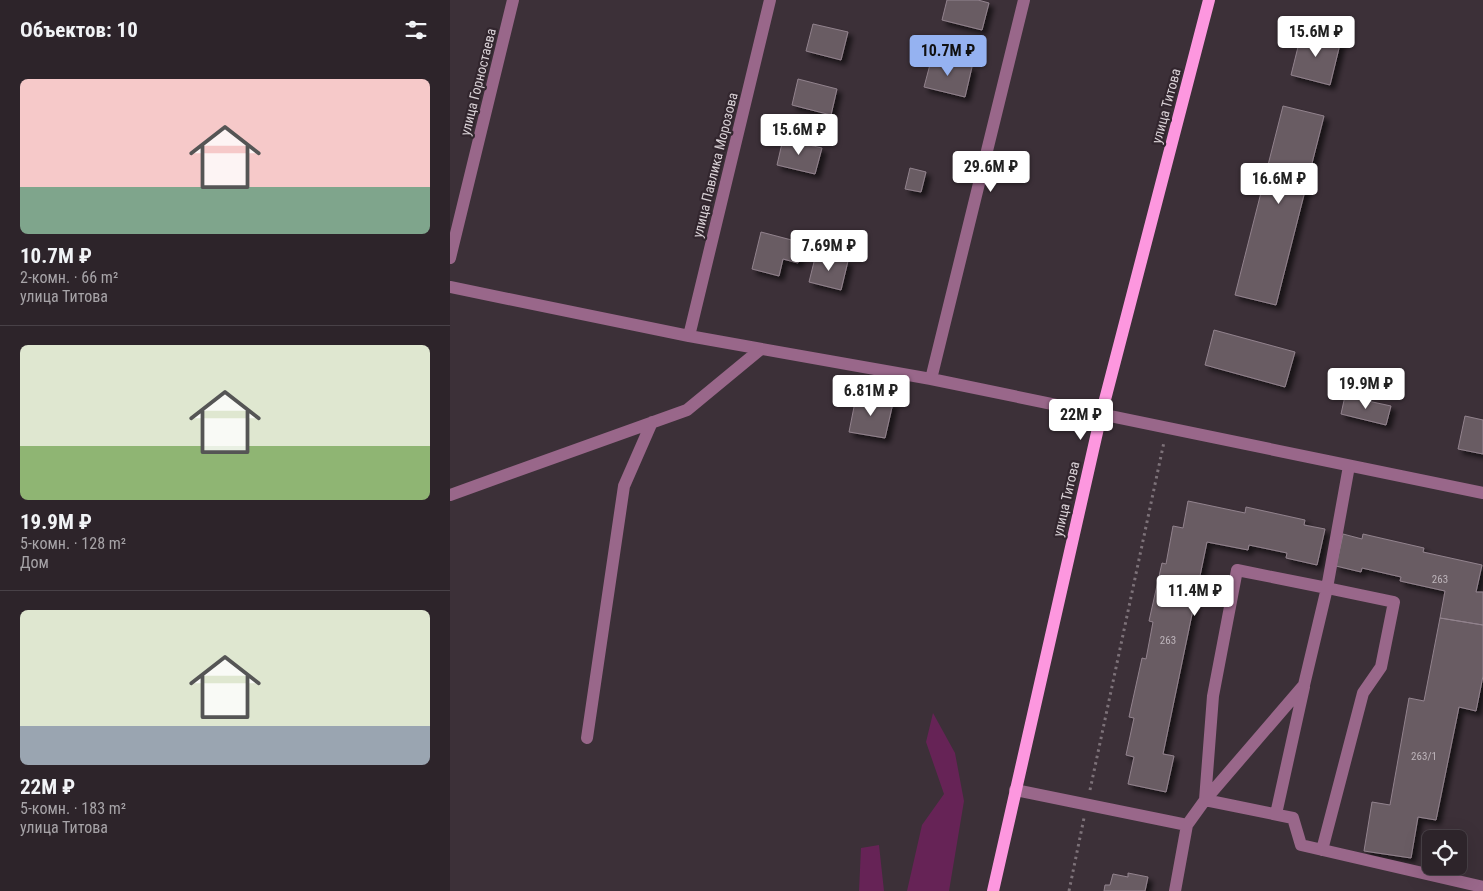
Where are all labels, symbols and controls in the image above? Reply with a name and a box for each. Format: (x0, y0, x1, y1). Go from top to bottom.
pin: 15.6M ₽ (1270, 15, 1362, 58)
icon: filters (402, 16, 430, 44)
text: Объектов: 10 (20, 18, 138, 42)
text: 15.6M ₽ (1289, 22, 1343, 41)
street label: улица Горностаева (457, 27, 499, 137)
pin: 10.7M ₽ (902, 34, 994, 77)
text: 10.7M ₽ (921, 41, 975, 60)
street label: улица Титова (1148, 67, 1184, 145)
street label: улица Павлика Морозова (689, 91, 741, 239)
icon: home (180, 112, 270, 202)
pin: 15.6M ₽ (753, 114, 845, 156)
text: 15.6M ₽ (772, 120, 826, 139)
pin: 29.6M ₽ (945, 150, 1037, 193)
text: 29.6M ₽ (964, 157, 1018, 176)
pin: 16.6M ₽ (1233, 162, 1325, 205)
text: 16.6M ₽ (1252, 169, 1306, 188)
pin: 7.69M ₽ (783, 230, 875, 272)
text: 7.69M ₽ (802, 236, 856, 255)
text: 10.7M ₽ (20, 244, 92, 268)
text: 2-комн. · 66 m² (20, 268, 118, 287)
text: улица Титова (20, 287, 108, 306)
pin: 19.9M ₽ (1320, 368, 1412, 410)
pin: 6.81M ₽ (825, 374, 917, 417)
text: 19.9M ₽ (1339, 374, 1393, 393)
icon: home (180, 377, 270, 467)
text: 6.81M ₽ (844, 381, 898, 400)
pin: 22M ₽ (1046, 398, 1116, 441)
text: 22M ₽ (1060, 405, 1102, 424)
street label: улица Титова (1050, 460, 1082, 538)
text: 19.9M ₽ (20, 510, 92, 534)
text: 5-комн. · 128 m² (20, 534, 126, 553)
text: Дом (20, 553, 49, 572)
house number: 263 (1432, 573, 1448, 586)
pin: 11.4M ₽ (1149, 574, 1241, 617)
text: 11.4M ₽ (1168, 581, 1222, 600)
house number: 263 (1160, 634, 1176, 647)
icon: home (180, 642, 270, 732)
house number: 263/1 (1411, 750, 1437, 763)
text: 22M ₽ (20, 775, 75, 799)
text: 5-комн. · 183 m² (20, 799, 126, 818)
text: улица Титова (20, 818, 108, 837)
map controls (1422, 830, 1467, 875)
button: locate (1422, 830, 1467, 875)

